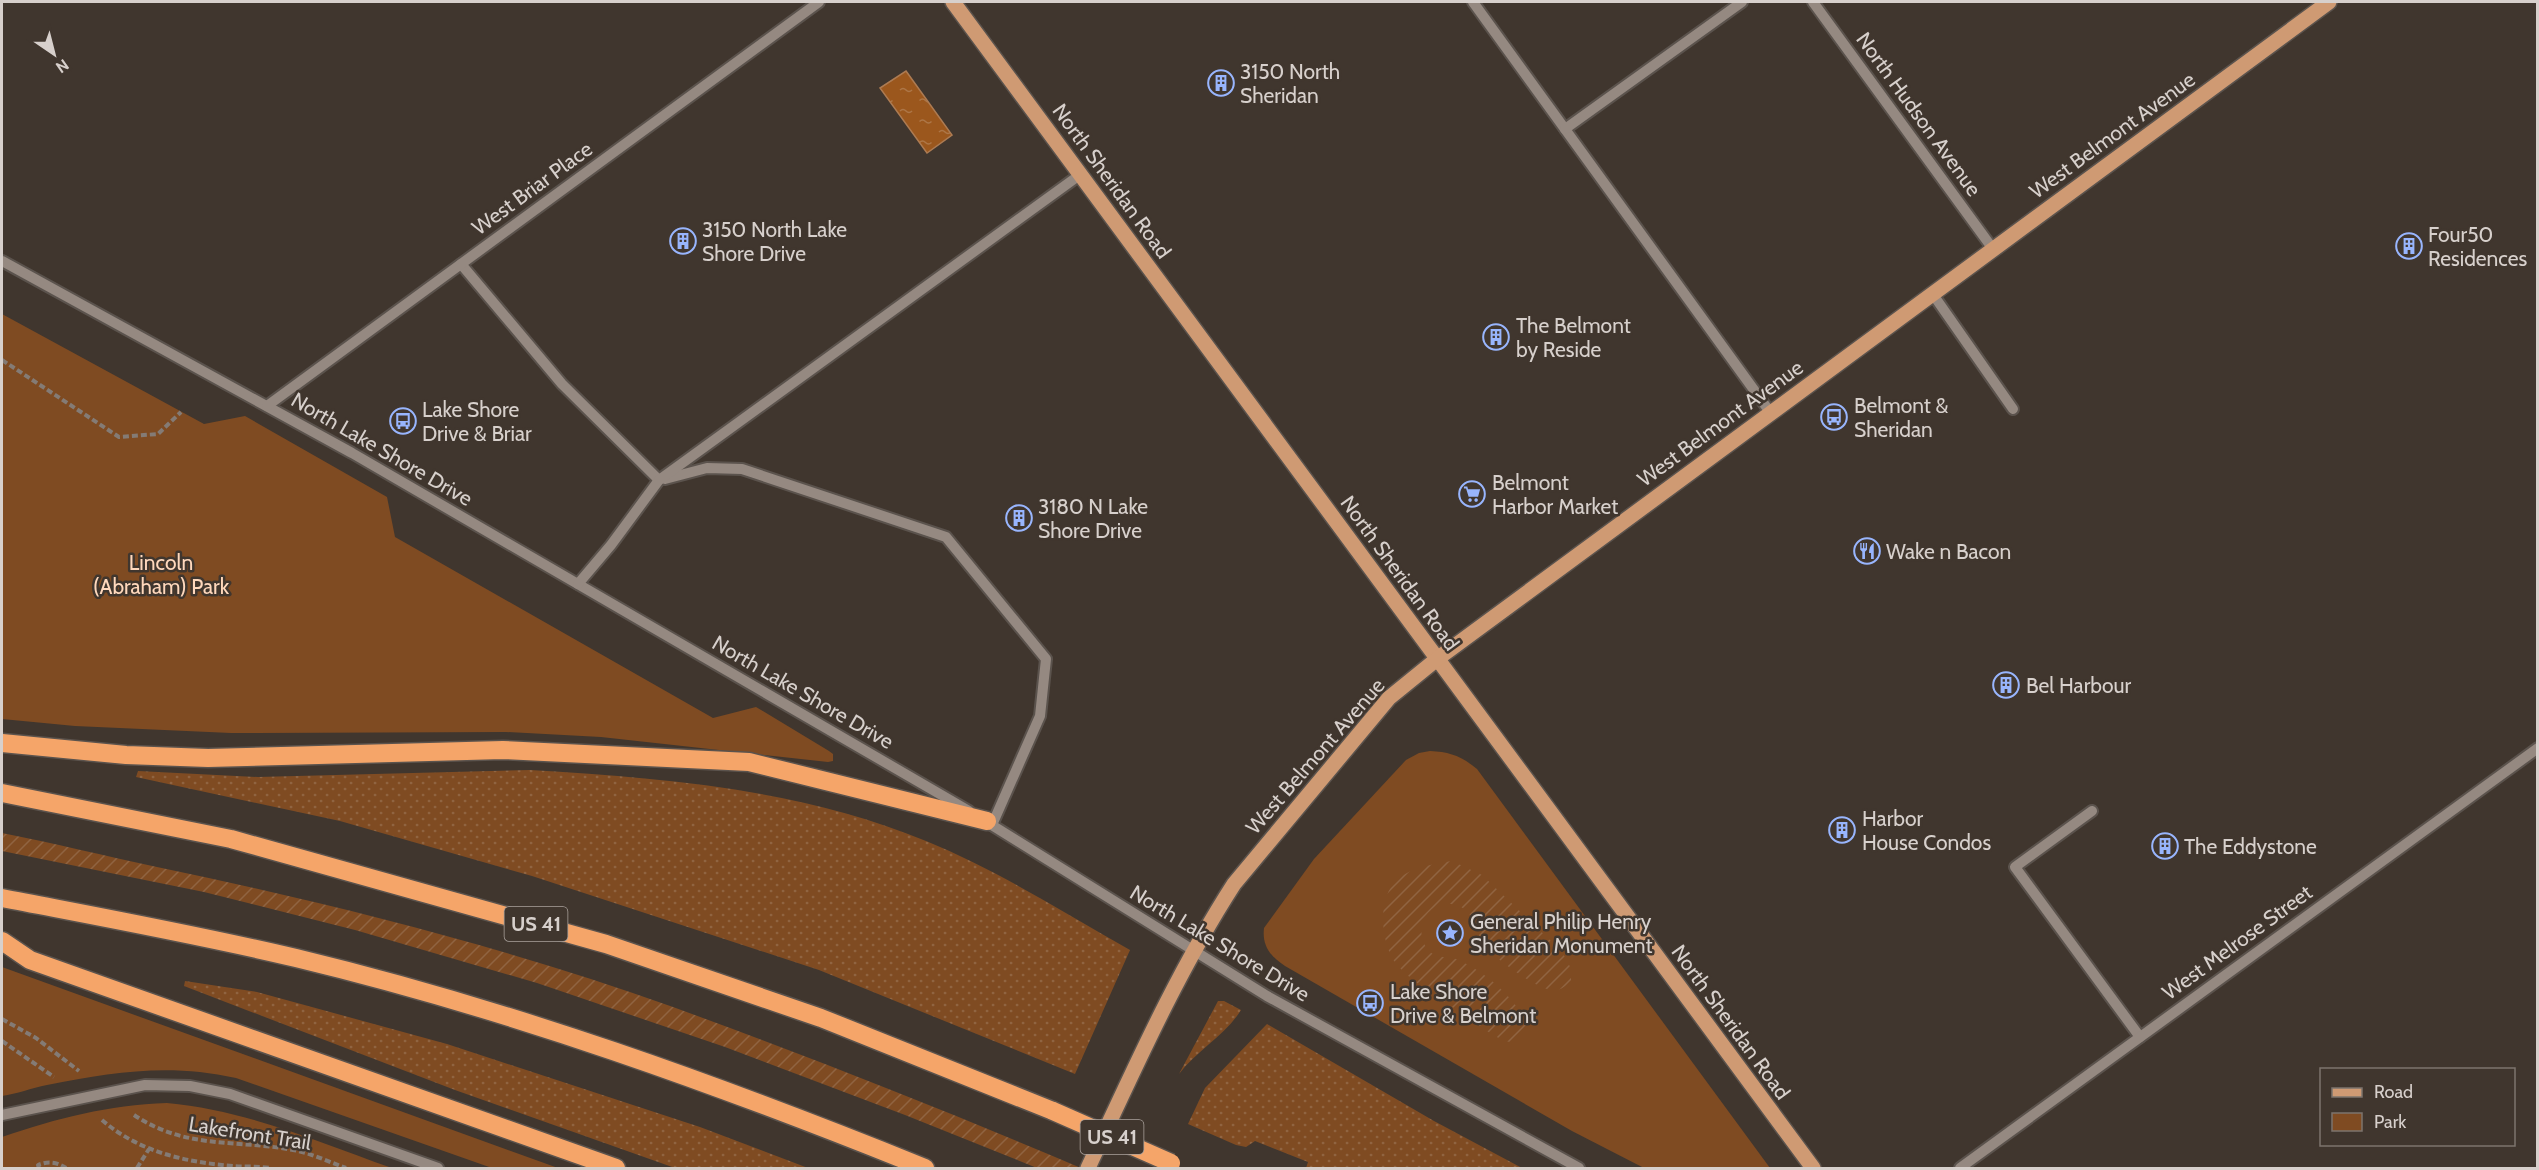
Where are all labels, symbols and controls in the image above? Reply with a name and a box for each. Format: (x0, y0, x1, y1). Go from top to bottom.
north arrow (24, 24, 84, 84)
street label: North Hudson Avenue (1851, 27, 1987, 201)
text: N (52, 55, 72, 77)
place label: 3150 North Sheridan (1240, 59, 1340, 108)
street label: West Belmont Avenue (2024, 66, 2200, 203)
building icon: 3150 North Sheridan (1206, 68, 1236, 98)
street label: North Sheridan Road (1048, 99, 1176, 263)
street label: West Briar Place (467, 136, 597, 240)
place label: 3150 North Lake Shore Drive (702, 217, 847, 266)
place label: Four50 Residences (2428, 222, 2527, 271)
building icon: 3150 North Lake Shore Drive (668, 226, 698, 256)
building icon: Four50 Residences (2394, 231, 2424, 261)
place label: The Belmont by Reside (1516, 313, 1631, 362)
building icon: The Belmont by Reside (1481, 322, 1511, 352)
street label: West Belmont Avenue (1632, 354, 1808, 491)
street label: North Lake Shore Drive (287, 387, 477, 511)
place label: Belmont & Sheridan (1854, 393, 1949, 442)
place label: Lake Shore Drive & Briar (422, 397, 532, 446)
bus stop icon: Belmont & Sheridan (1819, 402, 1849, 432)
bus stop icon: Lake Shore Drive & Briar (388, 406, 418, 436)
place label: Belmont Harbor Market (1492, 470, 1618, 519)
supermarket icon: Belmont Harbor Market (1457, 479, 1487, 509)
street label: North Sheridan Road (1336, 491, 1464, 655)
place label: 3180 N Lake Shore Drive (1038, 494, 1148, 543)
building icon: 3180 N Lake Shore Drive (1004, 503, 1034, 533)
restaurant icon: Wake n Bacon (1852, 536, 1882, 566)
place label: Wake n Bacon (1886, 539, 2011, 564)
park label: Lincoln (Abraham) Park (93, 550, 230, 599)
street label: North Lake Shore Drive (708, 630, 898, 754)
building icon: Bel Harbour (1991, 670, 2021, 700)
street label: West Belmont Avenue (1240, 673, 1390, 839)
place label: Bel Harbour (2026, 673, 2132, 698)
place label: Harbor House Condos (1862, 806, 1991, 855)
building icon: Harbor House Condos (1827, 815, 1857, 845)
building icon: The Eddystone (2150, 831, 2180, 861)
place label: The Eddystone (2184, 834, 2317, 859)
street label: West Melrose Street (2157, 879, 2317, 1005)
street label: North Lake Shore Drive (1126, 880, 1314, 1007)
road number: US 41 (504, 907, 568, 941)
place label: General Philip Henry Sheridan Monument (1470, 909, 1652, 958)
place icon: General Philip Henry Sheridan Monument (1435, 918, 1465, 948)
street label: North Sheridan Road (1667, 940, 1795, 1104)
place label: Lake Shore Drive & Belmont (1390, 979, 1536, 1028)
bus stop icon: Lake Shore Drive & Belmont (1355, 988, 1385, 1018)
legend (2320, 1068, 2515, 1146)
text: Road (2374, 1081, 2413, 1103)
street label: Lakefront Trail (187, 1111, 313, 1155)
text: Park (2374, 1111, 2407, 1133)
road number: US 41 (1080, 1120, 1144, 1154)

